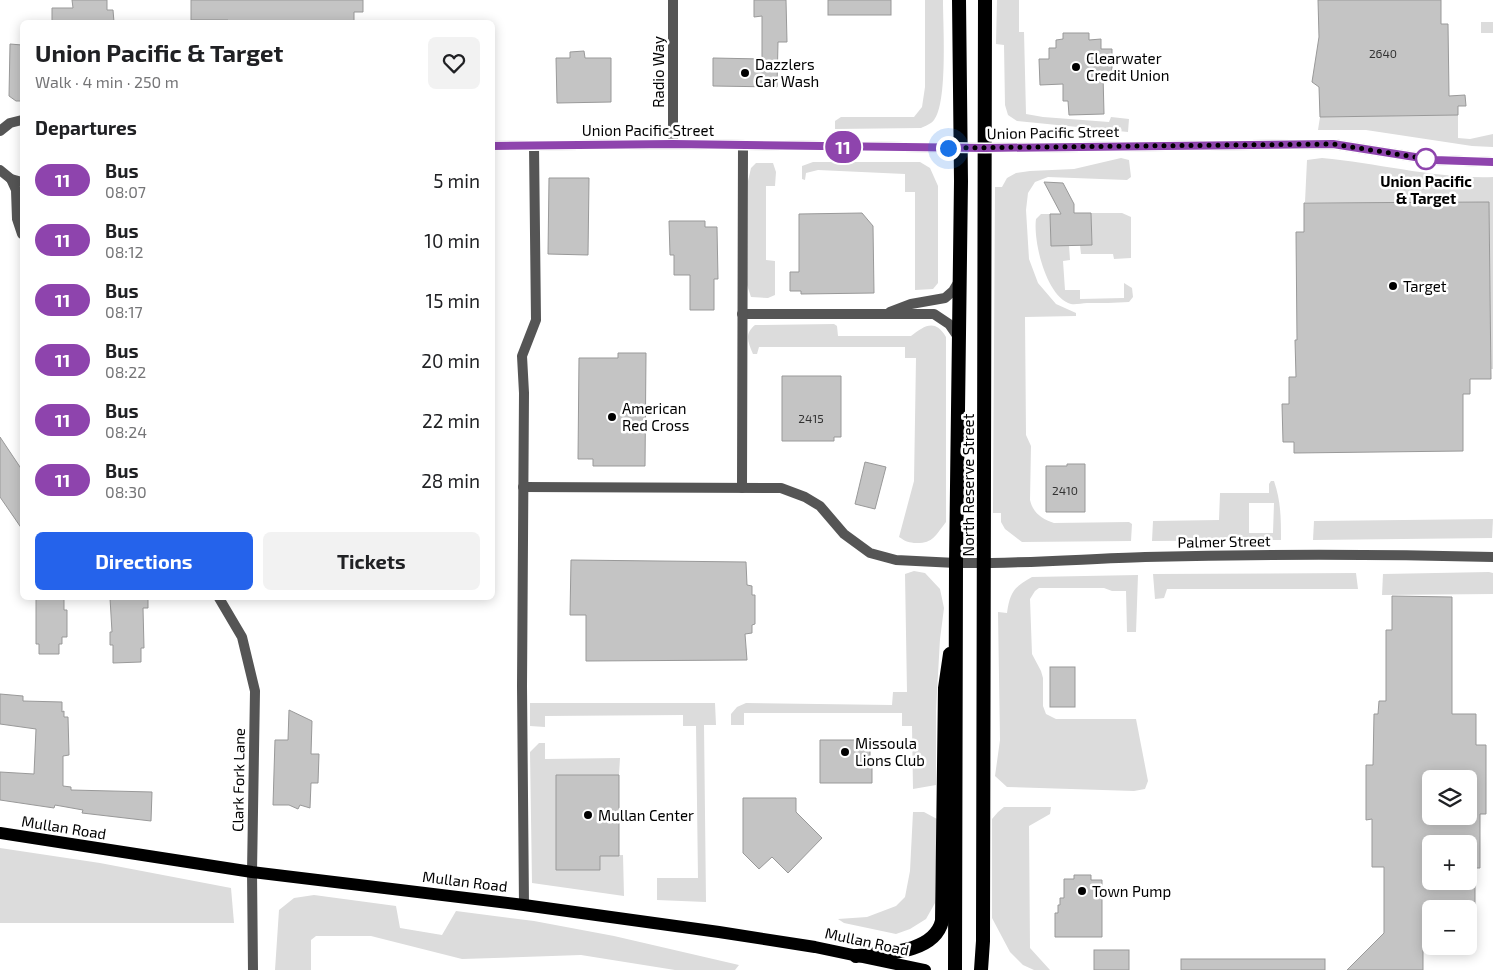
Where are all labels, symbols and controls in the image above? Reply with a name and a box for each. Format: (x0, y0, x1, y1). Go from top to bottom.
street label: Radio Way (649, 36, 667, 108)
button: heart (428, 37, 480, 89)
text: Union Pacific & Target (35, 38, 283, 67)
house number: 2640 (1369, 46, 1397, 60)
place label: Clearwater Credit Union (1086, 49, 1169, 84)
place label: Dazzlers Car Wash (755, 55, 819, 90)
marker: Clearwater Credit Union (1070, 61, 1082, 73)
marker: Dazzlers Car Wash (739, 67, 751, 79)
text: Walk · 4 min · 250 m (35, 72, 179, 91)
text: Departures (35, 116, 137, 139)
street label: Union Pacific Street (582, 121, 715, 139)
street label: Union Pacific Street (987, 122, 1120, 142)
line badge: 11 (820, 131, 866, 163)
text: 11 (835, 136, 851, 158)
your location (936, 136, 961, 161)
marker: Union Pacific & Target (1415, 148, 1437, 170)
text: Bus (105, 159, 139, 182)
text: 11 (55, 169, 70, 191)
text: 5 min (433, 169, 480, 192)
place label: Union Pacific & Target (1380, 172, 1472, 207)
text: 08:07 (105, 182, 146, 201)
text: Bus (105, 219, 139, 242)
text: 11 (55, 229, 70, 251)
text: 10 min (424, 229, 480, 252)
text: 08:12 (105, 242, 144, 261)
place label: Target (1403, 277, 1447, 295)
text: Bus (105, 279, 139, 302)
marker: Target (1387, 280, 1399, 292)
text: 11 (55, 289, 70, 311)
text: 15 min (426, 289, 480, 312)
text: 08:17 (105, 302, 143, 321)
text: Bus (105, 339, 139, 362)
text: 11 (55, 349, 70, 371)
text: 20 min (421, 349, 480, 372)
text: 08:22 (105, 362, 146, 381)
text: Bus (105, 399, 139, 422)
place label: American Red Cross (622, 399, 689, 434)
text: 11 (55, 409, 70, 431)
text: 22 min (422, 409, 480, 432)
marker: American Red Cross (606, 411, 618, 423)
house number: 2415 (798, 411, 824, 425)
street label: North Reserve Street (959, 413, 977, 556)
text: 08:24 (105, 422, 147, 441)
text: Bus (105, 459, 139, 482)
text: 11 (55, 469, 70, 491)
text: 28 min (421, 469, 480, 492)
text: 08:30 (105, 482, 147, 501)
house number: 2410 (1052, 483, 1078, 497)
street label: Palmer Street (1177, 531, 1271, 551)
button: Directions (35, 532, 253, 590)
button: Tickets (263, 532, 480, 590)
street label: Clark Fork Lane (228, 728, 248, 832)
place label: Missoula Lions Club (855, 734, 925, 769)
marker: Missoula Lions Club (839, 746, 851, 758)
map controls (1422, 770, 1477, 955)
button: layers (1422, 770, 1477, 825)
place label: Mullan Center (598, 806, 694, 824)
marker: Mullan Center (582, 809, 594, 821)
street label: Mullan Road (20, 811, 108, 843)
button: + (1422, 835, 1477, 890)
street label: Mullan Road (421, 867, 509, 895)
place label: Town Pump (1092, 882, 1171, 900)
marker: Town Pump (1076, 885, 1088, 897)
button: − (1422, 900, 1477, 955)
street label: Mullan Road (823, 923, 911, 959)

